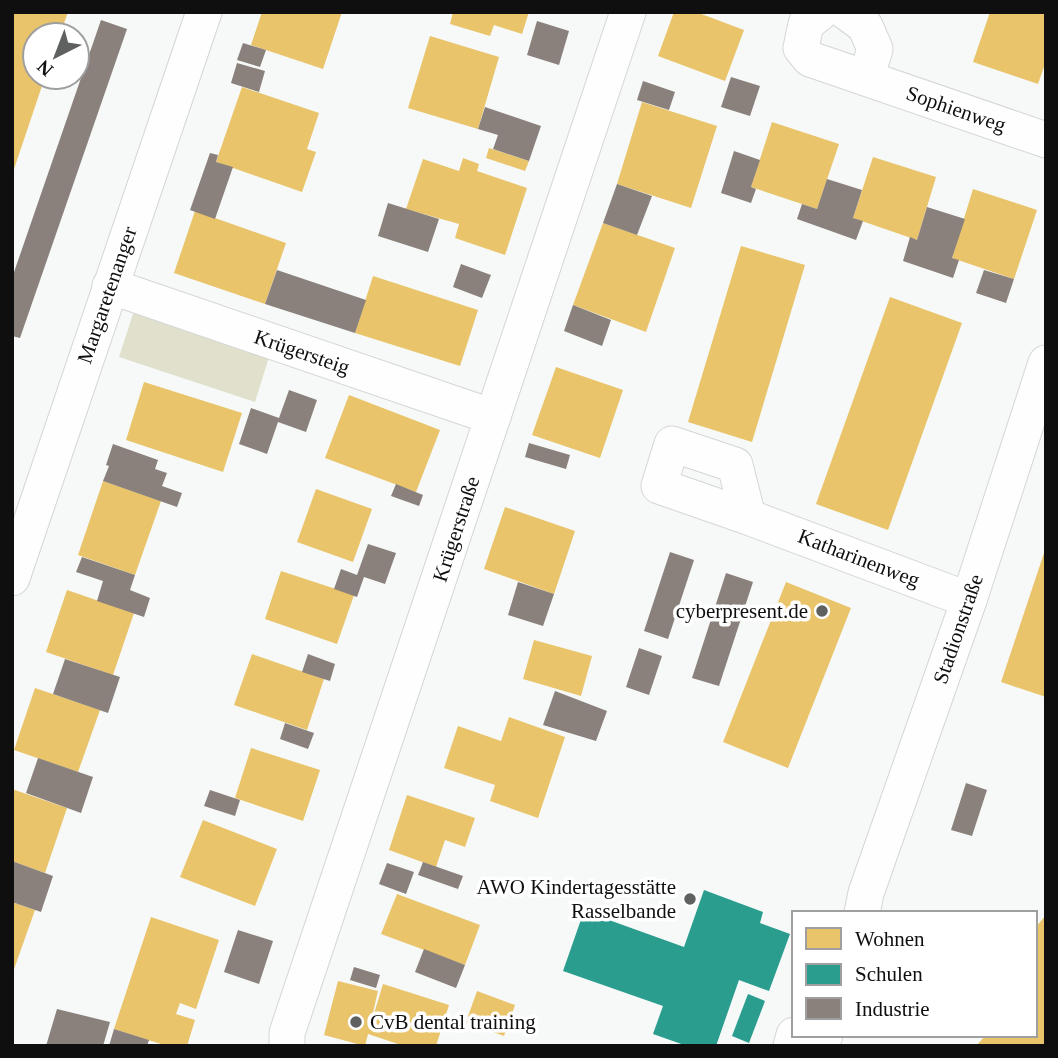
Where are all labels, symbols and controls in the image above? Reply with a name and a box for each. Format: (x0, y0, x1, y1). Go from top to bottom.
north arrow (21, 21, 91, 91)
text: N (33, 56, 57, 81)
street label: Sophienweg (903, 81, 1009, 137)
street label: Margaretenanger (72, 223, 142, 367)
street label: Krügersteig (251, 325, 353, 380)
street label: Krügerstraße (428, 473, 484, 585)
street label: Katharinenweg (795, 524, 924, 592)
street label: Stadionstraße (928, 571, 988, 687)
place label: cyberpresent.de (676, 599, 808, 623)
marker: cyberpresent.de (814, 603, 830, 619)
place label: AWO Kindertagesstätte Rasselbande (477, 875, 676, 923)
marker: AWO Kindertagesstätte Rasselbande (682, 891, 698, 907)
legend (792, 911, 1037, 1037)
text: Wohnen (855, 927, 925, 951)
text: Schulen (855, 962, 923, 986)
text: Industrie (855, 997, 930, 1021)
place label: CvB dental training (370, 1010, 536, 1034)
marker: CvB dental training (348, 1014, 364, 1030)

